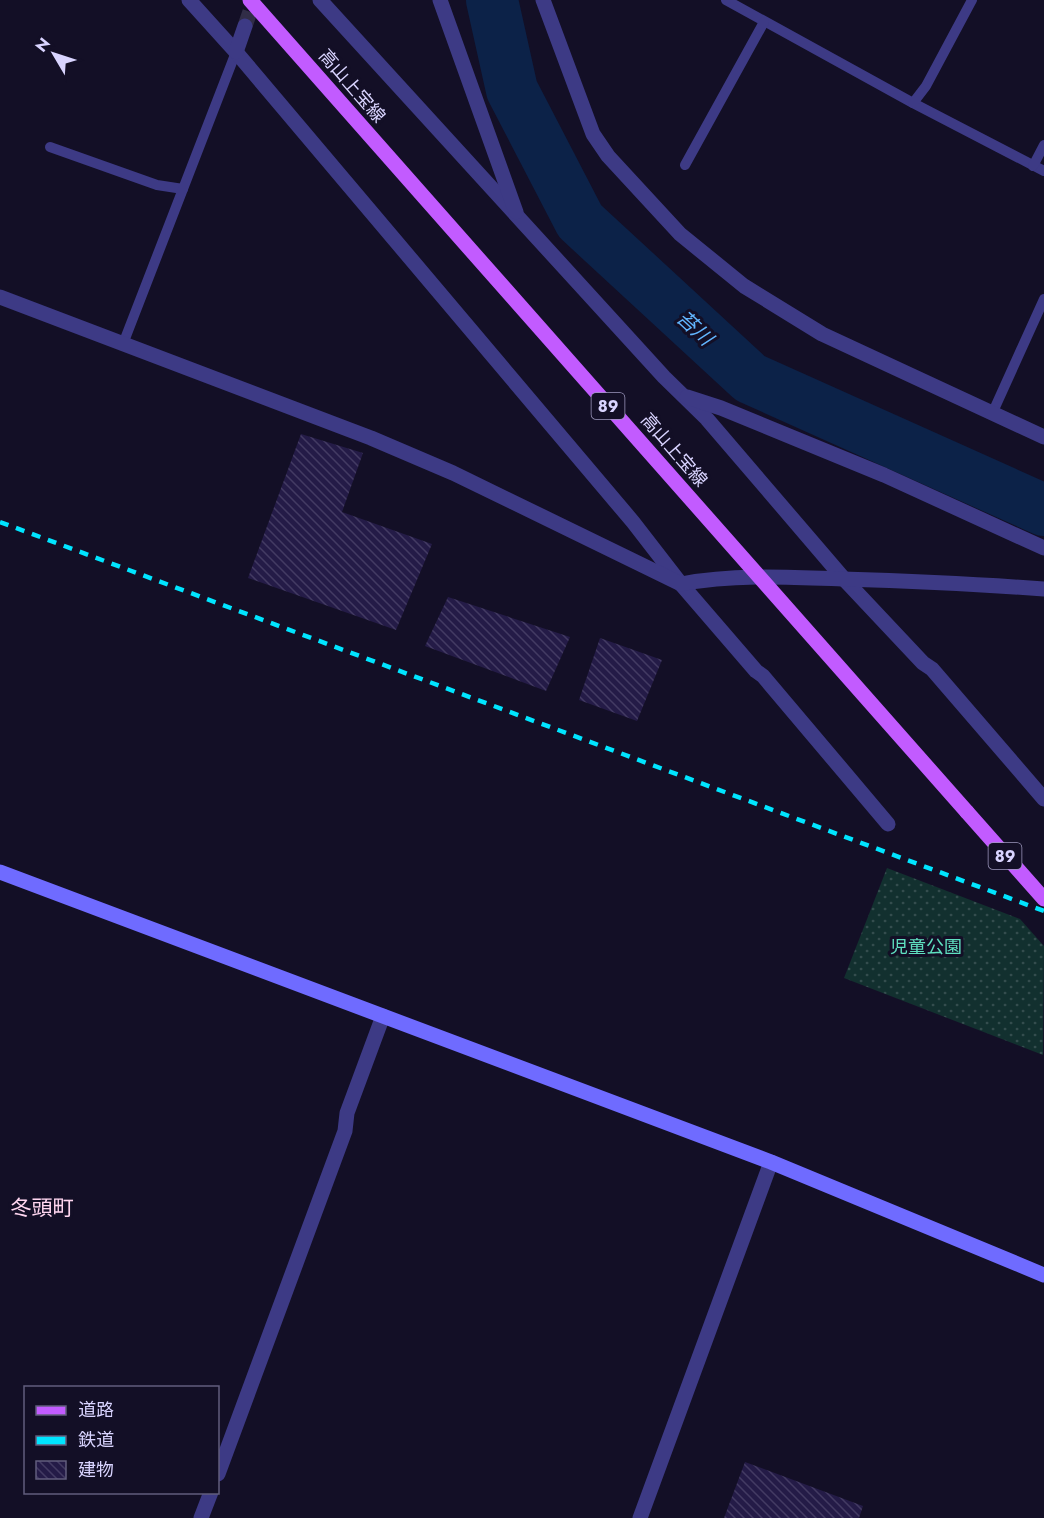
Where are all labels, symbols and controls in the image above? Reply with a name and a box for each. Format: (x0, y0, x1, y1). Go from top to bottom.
north arrow (24, 24, 84, 84)
text: N (30, 33, 56, 57)
street label: 高山上宝線 (313, 44, 391, 128)
water label: 苔川 (670, 304, 721, 354)
road number: 89 (592, 393, 624, 419)
street label: 高山上宝線 (635, 408, 713, 492)
road number: 89 (988, 843, 1022, 869)
park label: 児童公園 (890, 934, 962, 960)
district label: 冬頭町 (11, 1193, 74, 1223)
legend (24, 1386, 219, 1494)
text: 道路 (78, 1397, 114, 1423)
text: 鉄道 (78, 1427, 114, 1453)
text: 建物 (78, 1457, 114, 1483)

